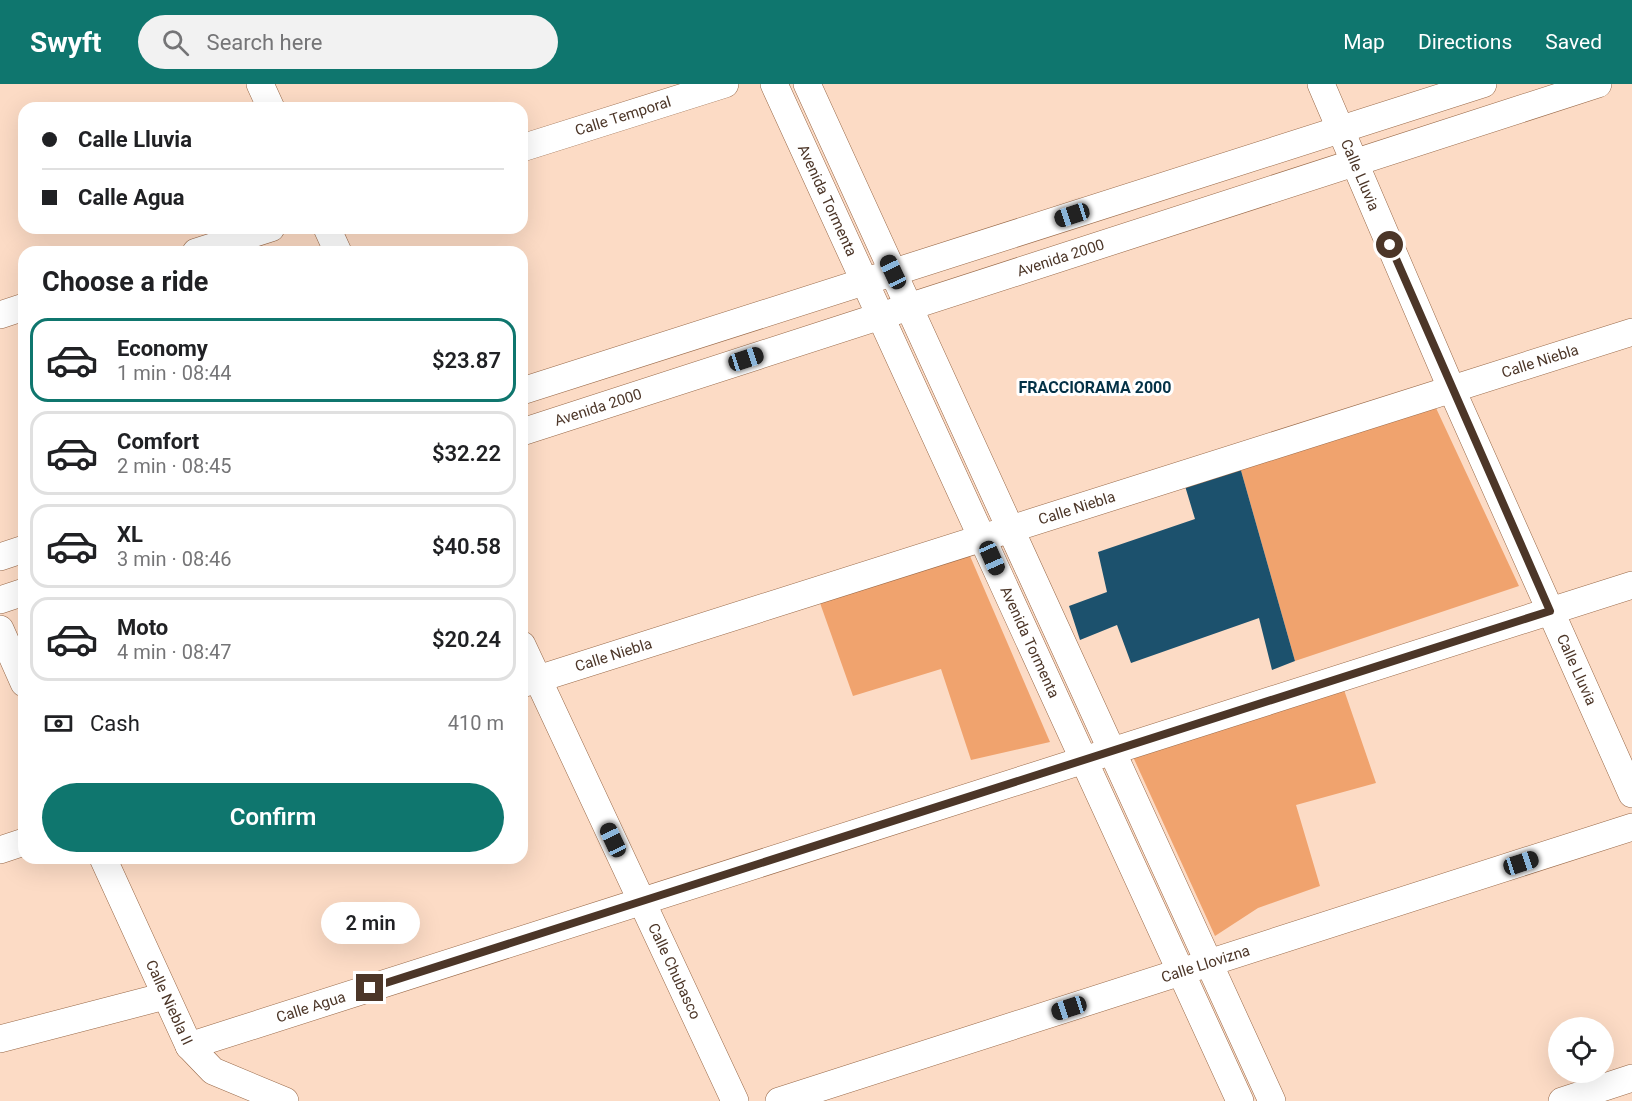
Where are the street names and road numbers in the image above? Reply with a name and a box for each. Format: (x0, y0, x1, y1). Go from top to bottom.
street label: Calle Temporal (573, 93, 673, 140)
street label: Calle Lluvia (1337, 136, 1383, 214)
street label: Avenida Tormenta (794, 142, 861, 259)
street label: Avenida 2000 (1015, 235, 1106, 280)
street label: Calle Niebla (1499, 341, 1581, 382)
street label: Avenida 2000 (552, 385, 644, 430)
street label: Calle Niebla (1036, 487, 1117, 529)
street label: Avenida Tormenta (996, 583, 1063, 701)
street label: Calle Lluvia (1553, 631, 1600, 708)
street label: Calle Niebla (573, 634, 654, 676)
street label: Calle Chubasco (644, 920, 705, 1022)
street label: Calle Llovizna (1159, 941, 1252, 987)
street label: Calle Niebla II (142, 957, 196, 1048)
street label: Calle Agua (274, 988, 348, 1027)

